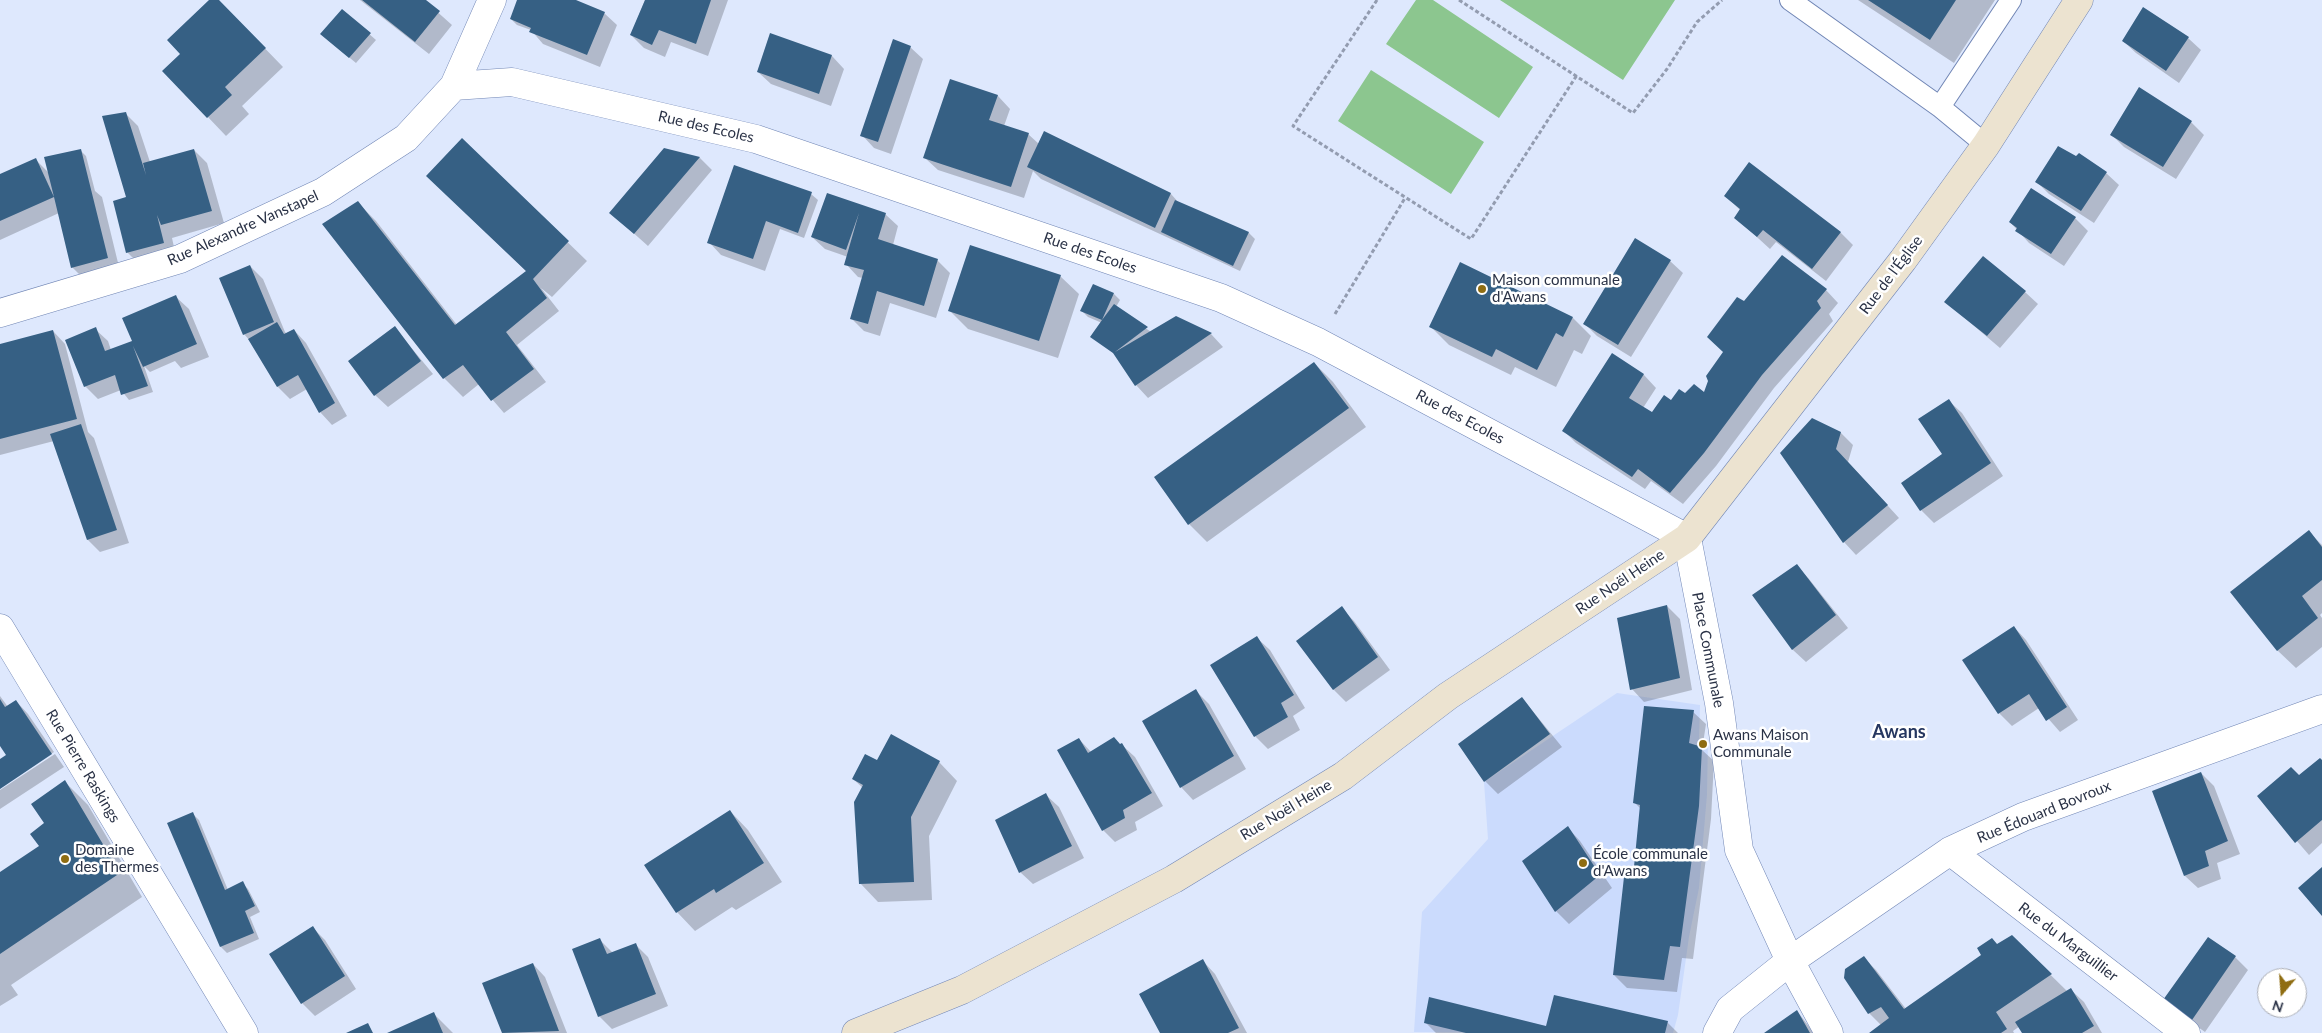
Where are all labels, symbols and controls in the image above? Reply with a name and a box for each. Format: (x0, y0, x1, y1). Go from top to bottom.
street label: Rue des Ecoles (656, 107, 756, 147)
street label: Rue Alexandre Vanstapel (165, 187, 321, 269)
street label: Rue des Ecoles (1041, 229, 1139, 277)
street label: Rue de l'Église (1856, 232, 1926, 318)
place label: Maison communale d'Awans (1492, 271, 1620, 306)
marker: Maison communale d'Awans (1476, 283, 1488, 295)
street label: Rue des Ecoles (1413, 386, 1507, 448)
street label: Rue Noël Heine (1572, 546, 1668, 618)
street label: Place Communale (1688, 591, 1728, 709)
street label: Rue Pierre Raskings (42, 706, 124, 826)
district label: Awans (1872, 721, 1926, 743)
place label: Awans Maison Communale (1713, 726, 1809, 761)
marker: Awans Maison Communale (1697, 738, 1709, 750)
street label: Rue Noël Heine (1237, 776, 1335, 844)
street label: Rue Édouard Bovroux (1974, 777, 2114, 847)
place label: Domaine des Thermes (75, 841, 159, 876)
place label: École communale d'Awans (1593, 845, 1708, 880)
marker: Domaine des Thermes (59, 853, 71, 865)
marker: École communale d'Awans (1577, 857, 1589, 869)
street label: Rue du Marguillier (2015, 899, 2121, 985)
north arrow (2257, 968, 2307, 1018)
text: N (2270, 997, 2285, 1017)

